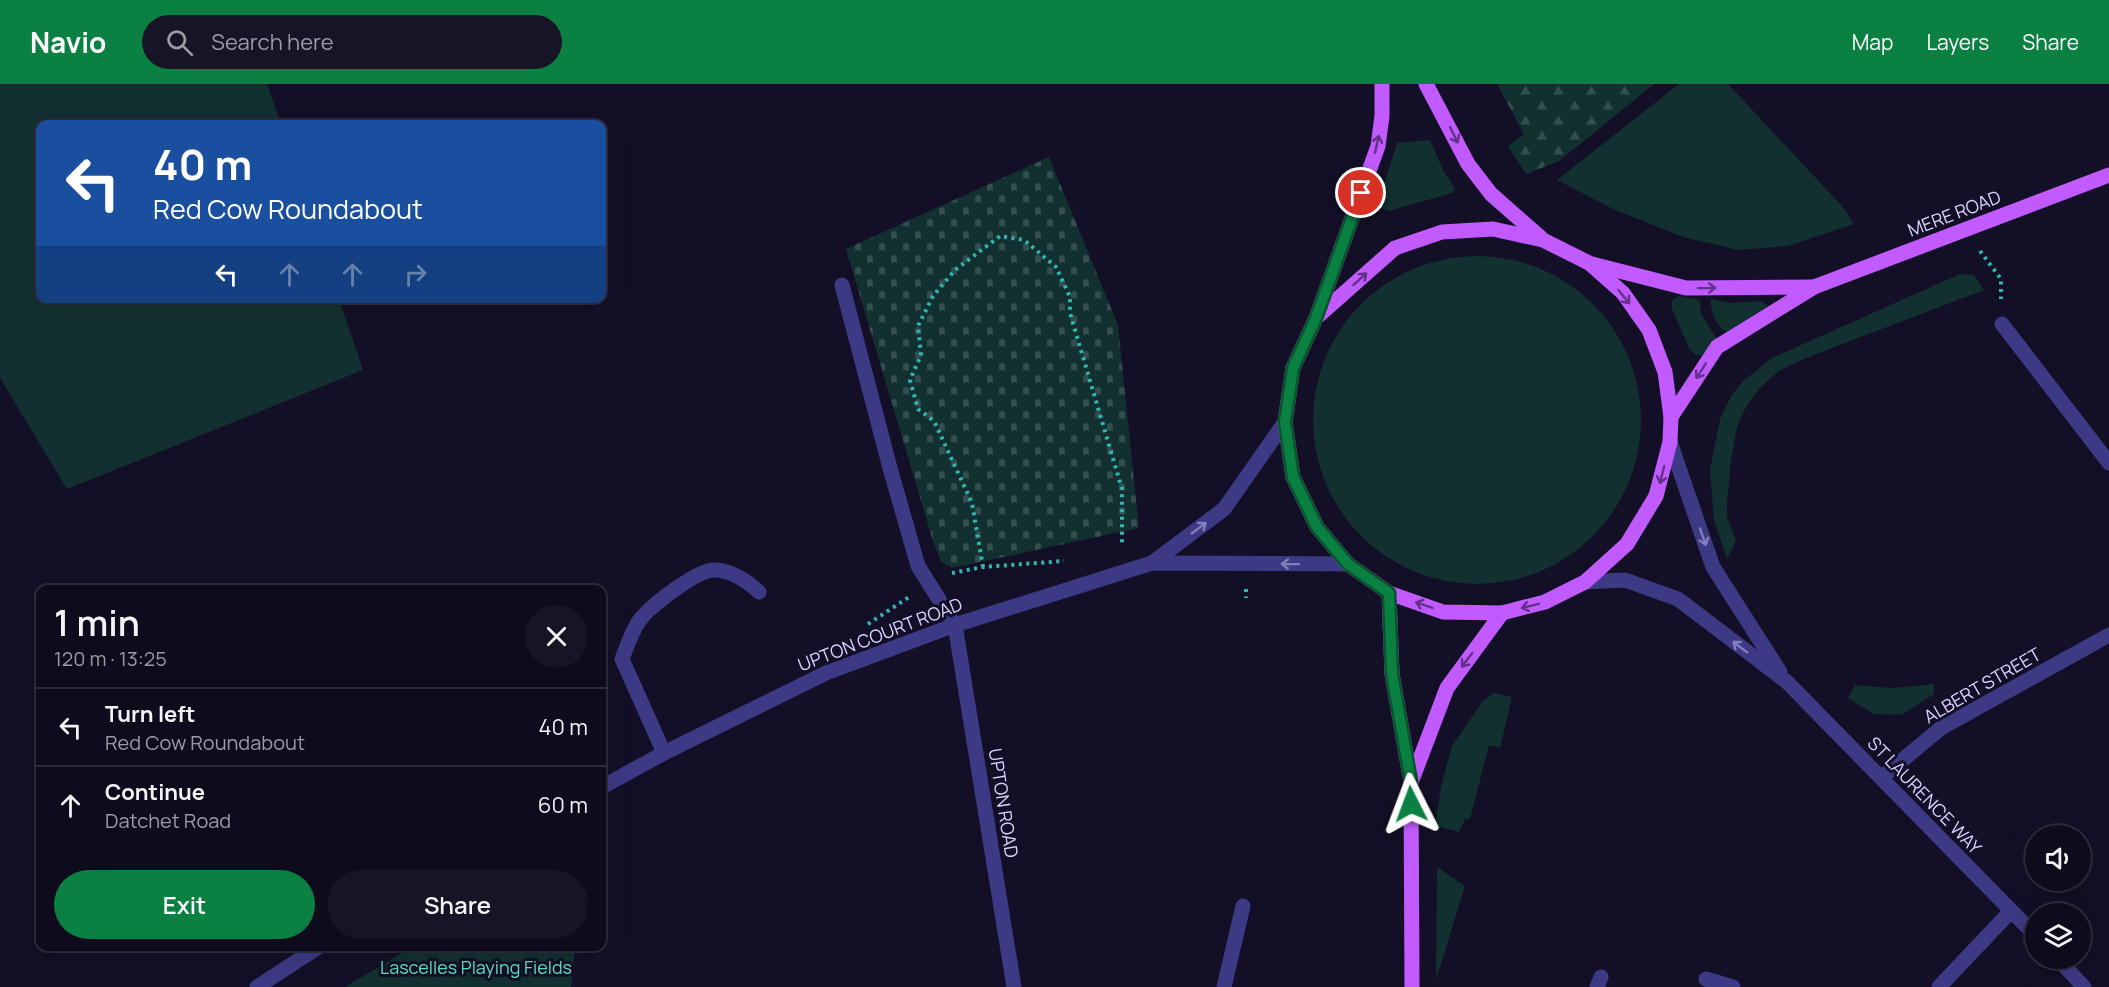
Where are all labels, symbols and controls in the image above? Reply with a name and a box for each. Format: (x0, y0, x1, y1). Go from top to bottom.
search box (142, 15, 562, 69)
text: Navio (30, 23, 106, 61)
icon: search (163, 26, 196, 59)
text: Search here (211, 27, 334, 57)
text: Map (1852, 28, 1893, 56)
text: Layers (1926, 28, 1989, 56)
text: Share (2022, 28, 2079, 56)
one-way arrow (1449, 126, 1460, 144)
text: 40 m (153, 135, 252, 193)
one-way arrow (1372, 135, 1383, 154)
icon: left (54, 144, 132, 222)
pin (1335, 167, 1386, 218)
icon: arrive (1344, 176, 1377, 209)
street label: MERE ROAD (1904, 184, 2004, 242)
text: Red Cow Roundabout (153, 190, 423, 227)
icon: left (210, 258, 243, 291)
icon: ahead (273, 258, 306, 291)
icon: ahead (336, 258, 369, 291)
icon: right (399, 258, 432, 291)
one-way arrow (1352, 272, 1367, 286)
one-way arrow (1697, 282, 1717, 294)
one-way arrow (1618, 289, 1631, 305)
one-way arrow (1695, 362, 1707, 379)
one-way arrow (1655, 465, 1667, 484)
one-way arrow (1191, 522, 1207, 535)
one-way arrow (1698, 527, 1709, 546)
one-way arrow (1280, 558, 1300, 570)
street label: UPTON COURT ROAD (794, 592, 966, 676)
text: 1 min (54, 598, 140, 647)
one-way arrow (1415, 599, 1434, 610)
one-way arrow (1521, 601, 1540, 613)
button: close (525, 605, 588, 668)
one-way arrow (1733, 640, 1749, 653)
street label: ALBERT STREET (1919, 642, 2045, 728)
text: 120 m · 13:25 (54, 645, 167, 672)
one-way arrow (1461, 652, 1474, 668)
text: Turn left (105, 699, 195, 729)
icon: left (54, 711, 87, 744)
text: 40 m (539, 712, 588, 742)
text: Red Cow Roundabout (105, 729, 305, 756)
street label: ST LAURENCE WAY (1863, 731, 1988, 860)
street label: UPTON ROAD (983, 746, 1025, 860)
position arrow (1379, 772, 1443, 836)
text: Continue (105, 777, 205, 807)
icon: ahead (54, 789, 87, 822)
text: 60 m (538, 790, 588, 820)
text: Datchet Road (105, 807, 231, 834)
map controls (2025, 825, 2091, 969)
button: sound (2025, 825, 2091, 891)
button: Exit (54, 870, 315, 939)
button: Share (327, 870, 588, 939)
button: layers (2025, 903, 2091, 969)
park label: Lascelles Playing Fields (380, 955, 572, 979)

